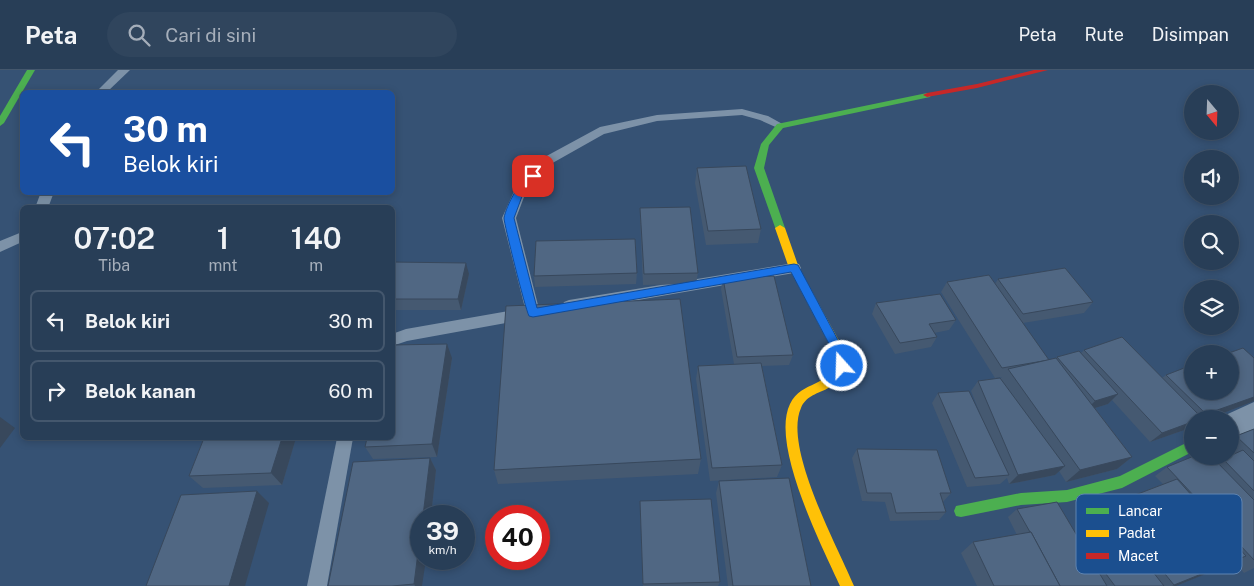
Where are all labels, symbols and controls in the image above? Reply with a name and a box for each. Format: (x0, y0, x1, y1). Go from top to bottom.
search box (107, 12, 457, 57)
text: Peta (25, 21, 77, 49)
icon: search (125, 21, 153, 49)
text: Cari di sini (165, 24, 256, 46)
text: Peta (1018, 24, 1056, 45)
text: Rute (1084, 24, 1124, 45)
text: Disimpan (1152, 24, 1229, 45)
north arrow (1184, 85, 1239, 140)
map controls (1184, 85, 1239, 465)
text: 30 m (123, 109, 208, 150)
icon: left (40, 110, 105, 175)
button: sound (1184, 150, 1239, 205)
text: Belok kiri (123, 151, 219, 177)
pin (512, 155, 554, 197)
icon: arrive (519, 162, 547, 190)
button: search (1184, 215, 1239, 270)
text: 07:02 (73, 220, 155, 256)
text: 1 (217, 220, 229, 256)
text: 140 (291, 220, 342, 256)
text: Tiba (98, 256, 130, 275)
text: mnt (208, 256, 237, 275)
text: m (309, 256, 323, 275)
button: layers (1184, 280, 1239, 335)
icon: left (42, 307, 70, 335)
text: Belok kiri (85, 310, 170, 332)
text: 30 m (328, 310, 373, 332)
position arrow (815, 339, 867, 391)
button: + (1184, 345, 1239, 400)
icon: right (42, 377, 70, 405)
text: Belok kanan (85, 380, 196, 402)
text: 60 m (329, 380, 373, 402)
button: − (1184, 410, 1239, 465)
legend (1076, 494, 1242, 574)
text: Lancar (1118, 503, 1162, 519)
speed limit sign: 40 (485, 505, 550, 570)
text: 39 (426, 516, 459, 546)
text: Padat (1118, 525, 1156, 541)
text: km/h (428, 543, 457, 557)
text: Macet (1118, 548, 1159, 564)

